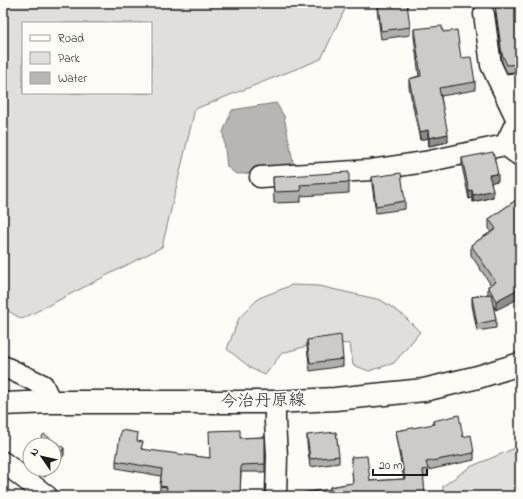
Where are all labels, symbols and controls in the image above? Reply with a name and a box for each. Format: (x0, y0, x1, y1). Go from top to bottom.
legend (22, 22, 152, 94)
text: Road (58, 30, 84, 48)
text: Park (58, 50, 80, 68)
text: Water (58, 70, 87, 88)
street label: 今治丹原線 (220, 388, 306, 414)
north arrow (22, 437, 62, 477)
text: N (26, 444, 43, 460)
scale bar (373, 451, 427, 477)
text: 20 m (379, 457, 402, 475)

